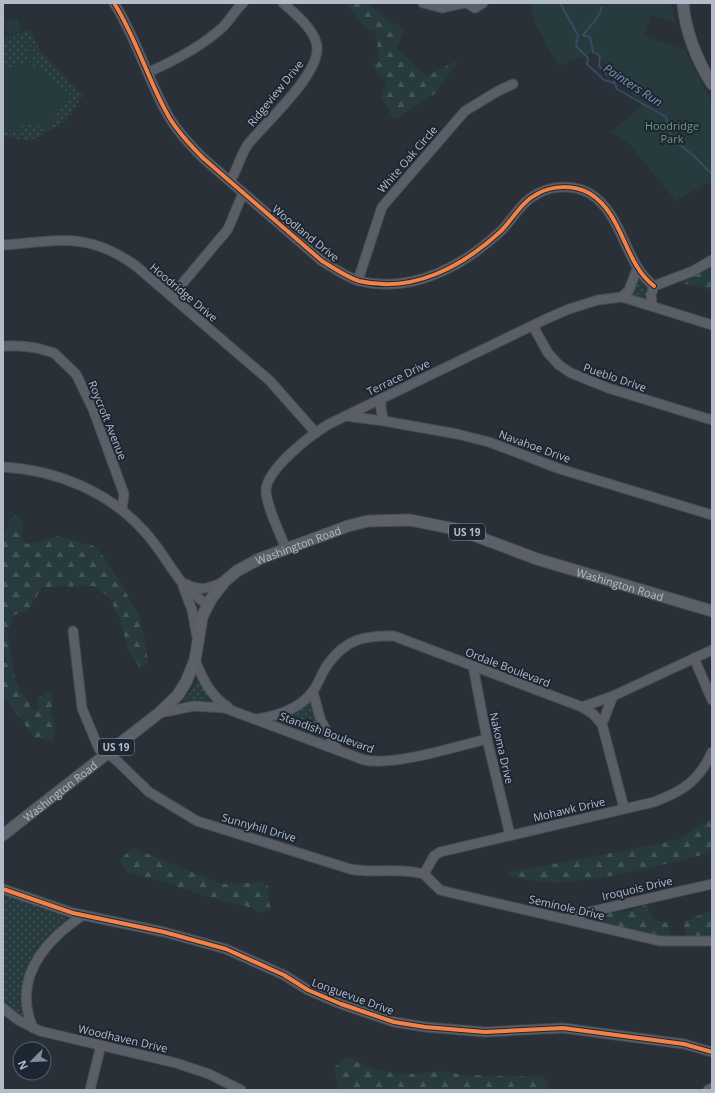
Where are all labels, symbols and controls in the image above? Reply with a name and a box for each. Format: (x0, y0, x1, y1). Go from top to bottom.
street label: Ridgeview Drive (244, 57, 306, 129)
water label: Painters Run (600, 60, 666, 110)
park label: Hoodridge Park (645, 118, 699, 146)
street label: White Oak Circle (374, 122, 440, 196)
street label: Woodland Drive (269, 201, 343, 265)
street label: Hoodridge Drive (147, 259, 221, 325)
street label: Terrace Drive (364, 355, 432, 399)
street label: Pueblo Drive (582, 359, 648, 395)
street label: Roycroft Avenue (85, 378, 131, 462)
street label: Navahoe Drive (497, 426, 573, 466)
street label: Washington Road (253, 522, 343, 567)
road number: US 19 (449, 524, 485, 540)
street label: Washington Road (575, 564, 666, 604)
street label: Ordale Boulevard (463, 644, 553, 690)
street label: Standish Boulevard (278, 708, 376, 756)
street label: Nakoma Drive (486, 711, 518, 785)
road number: US 19 (98, 739, 134, 755)
street label: Washington Road (20, 757, 100, 824)
street label: Mohawk Drive (532, 793, 606, 825)
street label: Sunnyhill Drive (220, 809, 298, 845)
street label: Iroquois Drive (600, 873, 674, 903)
street label: Seminole Drive (528, 891, 606, 923)
street label: Longuevue Drive (310, 974, 396, 1018)
street label: Woodhaven Drive (77, 1020, 169, 1056)
north arrow (12, 1041, 52, 1081)
text: N (14, 1058, 31, 1072)

